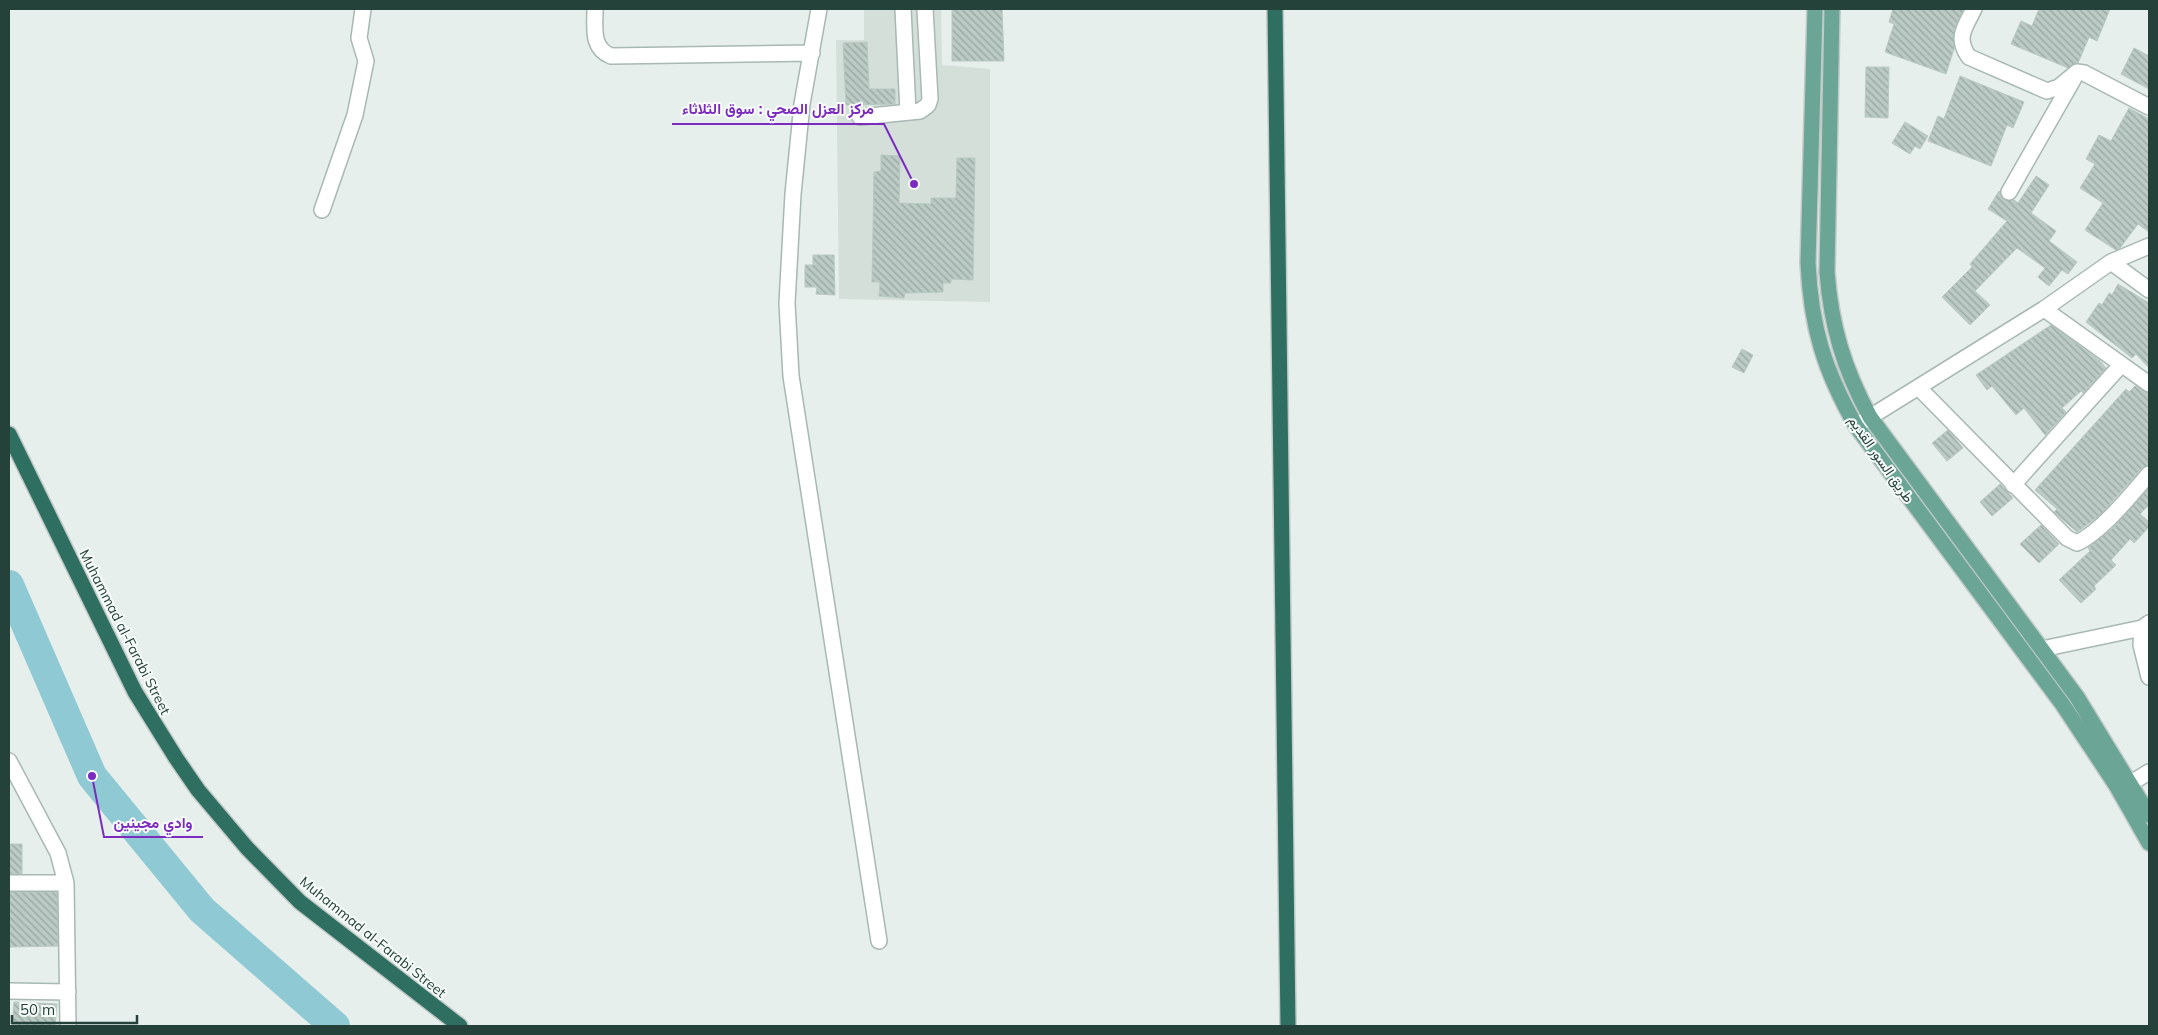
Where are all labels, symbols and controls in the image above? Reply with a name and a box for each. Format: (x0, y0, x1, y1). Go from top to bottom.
callout: مركز العزل الصحي : سوق الثلاثاء (672, 94, 884, 124)
text: مركز العزل الصحي : سوق الثلاثاء (682, 99, 874, 122)
street label: طريق السور القديم (1844, 412, 1918, 506)
street label: Muhammad al-Farabi Street (75, 546, 175, 718)
callout: وادي مجينين (104, 807, 203, 837)
text: وادي مجينين (113, 813, 193, 836)
street label: Muhammad al-Farabi Street (296, 872, 450, 1002)
scale bar (12, 992, 138, 1024)
text: 50 m (20, 1000, 55, 1019)

